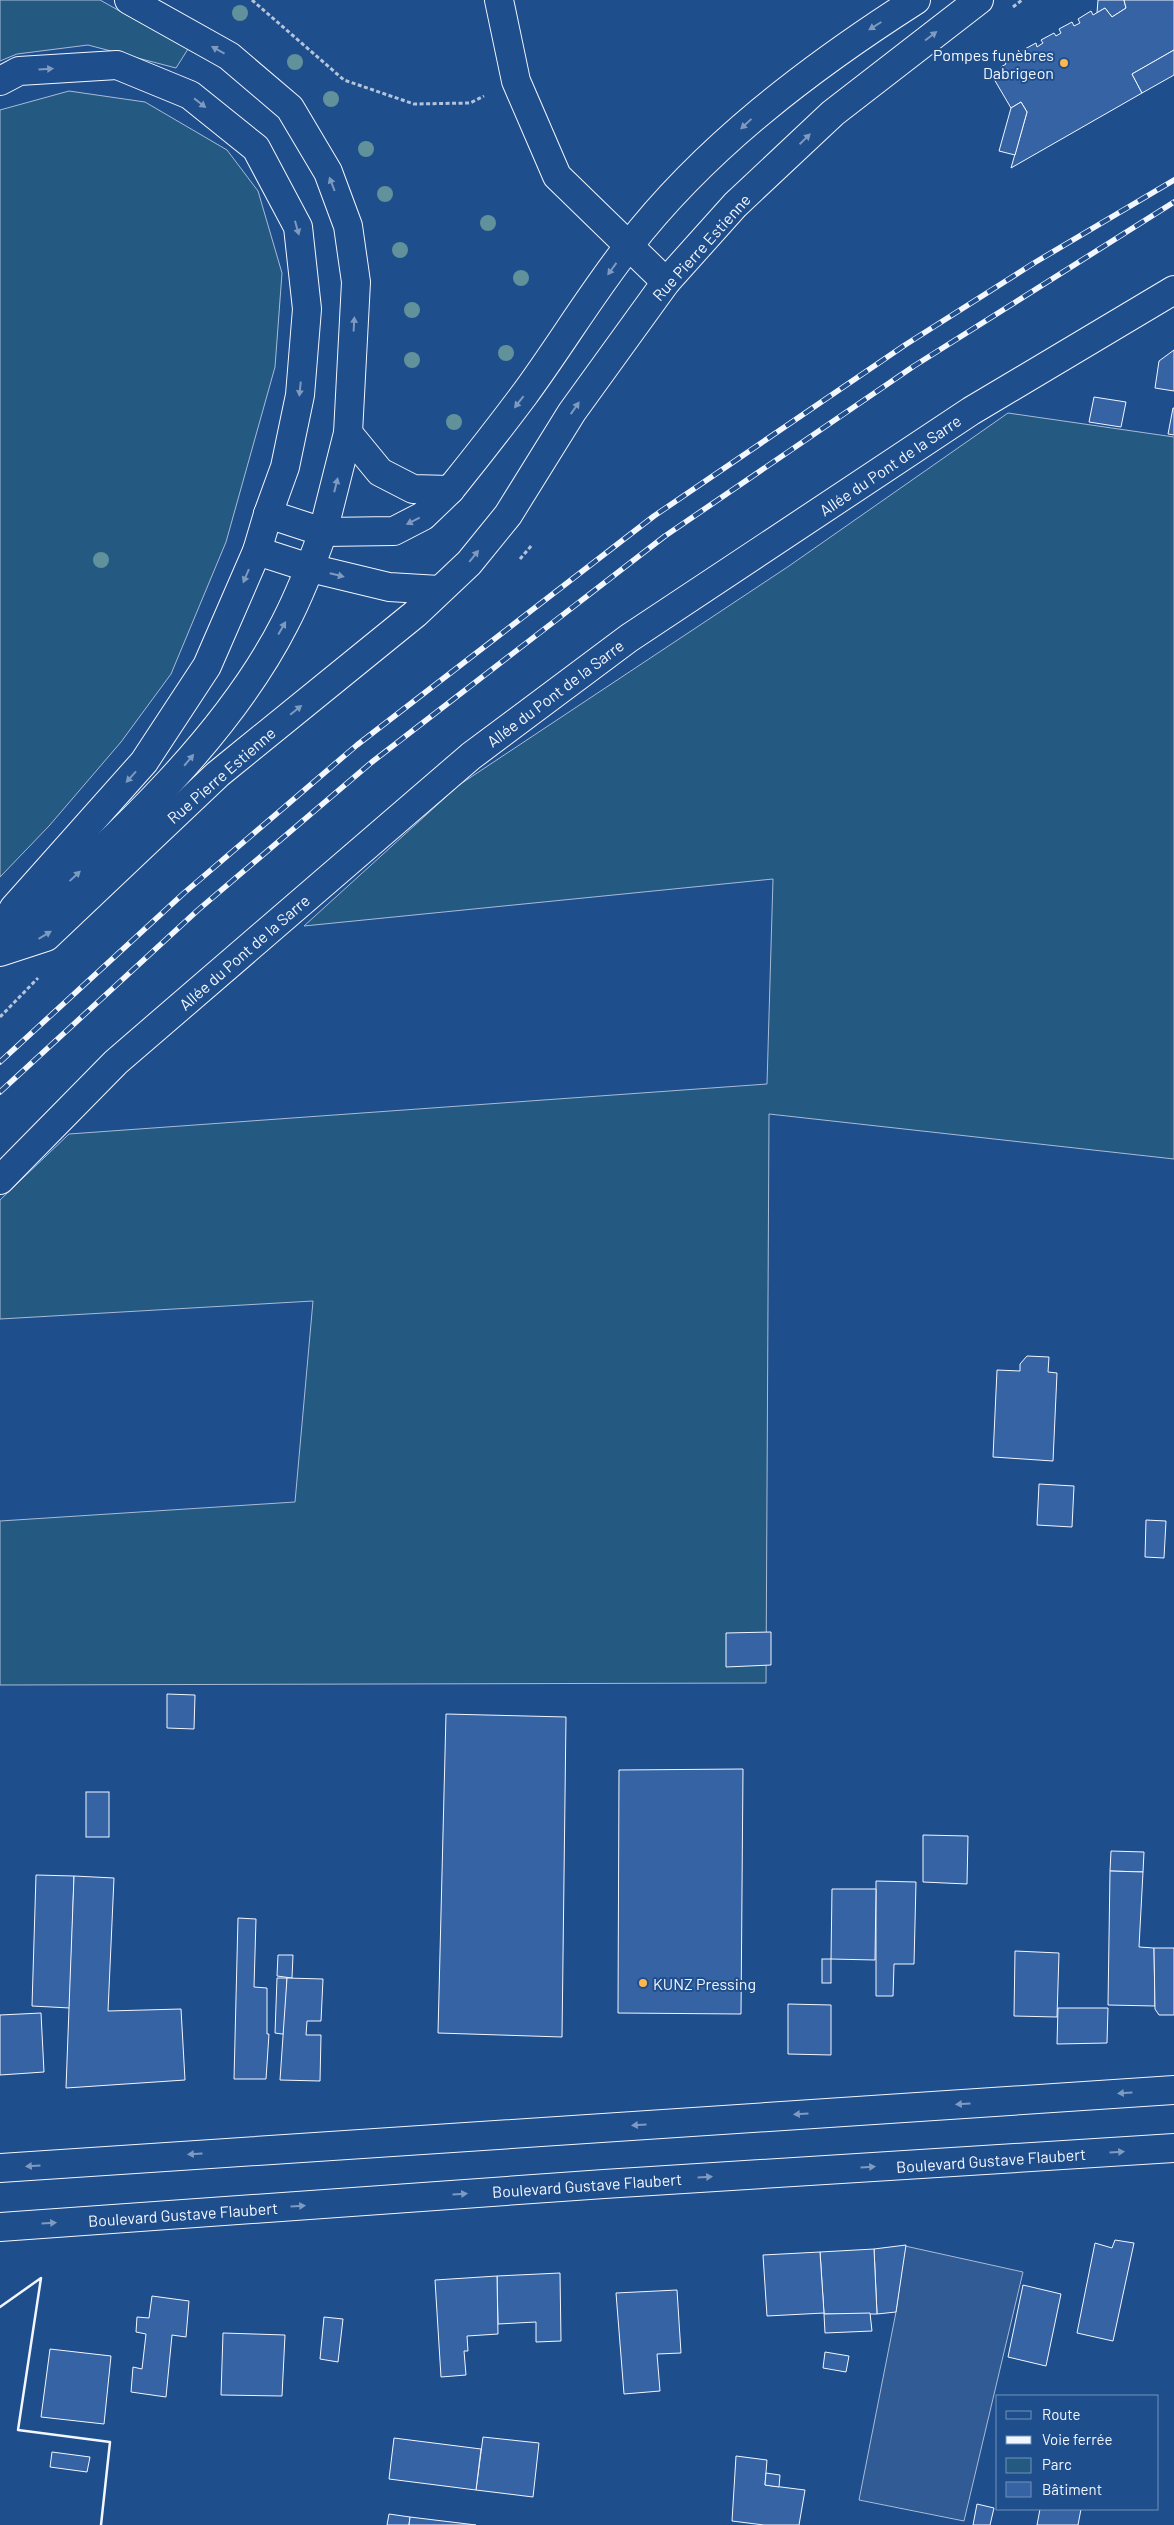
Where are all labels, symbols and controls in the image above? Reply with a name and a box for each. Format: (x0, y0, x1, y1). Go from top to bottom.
one-way arrow (869, 21, 882, 31)
one-way arrow (924, 31, 937, 42)
one-way arrow (211, 45, 225, 54)
place label: Pompes funèbres Dabrigeon (933, 45, 1054, 82)
marker: Pompes funèbres Dabrigeon (1058, 57, 1070, 69)
one-way arrow (38, 65, 54, 73)
one-way arrow (193, 97, 206, 108)
one-way arrow (740, 119, 752, 130)
one-way arrow (799, 133, 811, 145)
one-way arrow (328, 176, 336, 191)
street label: Rue Pierre Estienne (648, 190, 754, 304)
one-way arrow (293, 221, 301, 236)
one-way arrow (607, 262, 617, 276)
one-way arrow (350, 316, 358, 332)
one-way arrow (296, 382, 304, 398)
one-way arrow (513, 395, 524, 408)
one-way arrow (570, 401, 580, 414)
street label: Allée du Pont de la Sarre (816, 411, 964, 519)
one-way arrow (332, 478, 340, 493)
one-way arrow (405, 517, 420, 525)
one-way arrow (469, 550, 480, 563)
one-way arrow (241, 569, 249, 583)
one-way arrow (329, 571, 344, 579)
one-way arrow (278, 621, 287, 634)
street label: Allée du Pont de la Sarre (483, 635, 627, 751)
one-way arrow (289, 705, 302, 716)
street label: Rue Pierre Estienne (163, 723, 279, 827)
one-way arrow (183, 754, 194, 767)
one-way arrow (125, 770, 137, 782)
one-way arrow (68, 870, 80, 882)
street label: Allée du Pont de la Sarre (175, 890, 313, 1014)
one-way arrow (38, 931, 52, 940)
place label: KUNZ Pressing (653, 1974, 756, 1993)
marker: KUNZ Pressing (637, 1977, 649, 1989)
one-way arrow (1117, 2090, 1133, 2098)
one-way arrow (955, 2100, 971, 2108)
one-way arrow (793, 2111, 809, 2119)
one-way arrow (631, 2121, 647, 2129)
street label: Boulevard Gustave Flaubert (895, 2144, 1087, 2176)
one-way arrow (1109, 2147, 1125, 2155)
one-way arrow (186, 2151, 202, 2159)
one-way arrow (24, 2162, 40, 2170)
one-way arrow (860, 2163, 876, 2171)
street label: Boulevard Gustave Flaubert (491, 2169, 683, 2201)
one-way arrow (698, 2173, 714, 2181)
one-way arrow (452, 2190, 468, 2198)
street label: Boulevard Gustave Flaubert (87, 2198, 279, 2230)
one-way arrow (290, 2201, 306, 2209)
one-way arrow (41, 2219, 57, 2227)
legend (996, 2395, 1159, 2510)
text: Route (1042, 2405, 1081, 2423)
text: Voie ferrée (1042, 2430, 1113, 2448)
text: Parc (1042, 2455, 1072, 2473)
text: Bâtiment (1042, 2480, 1102, 2498)

